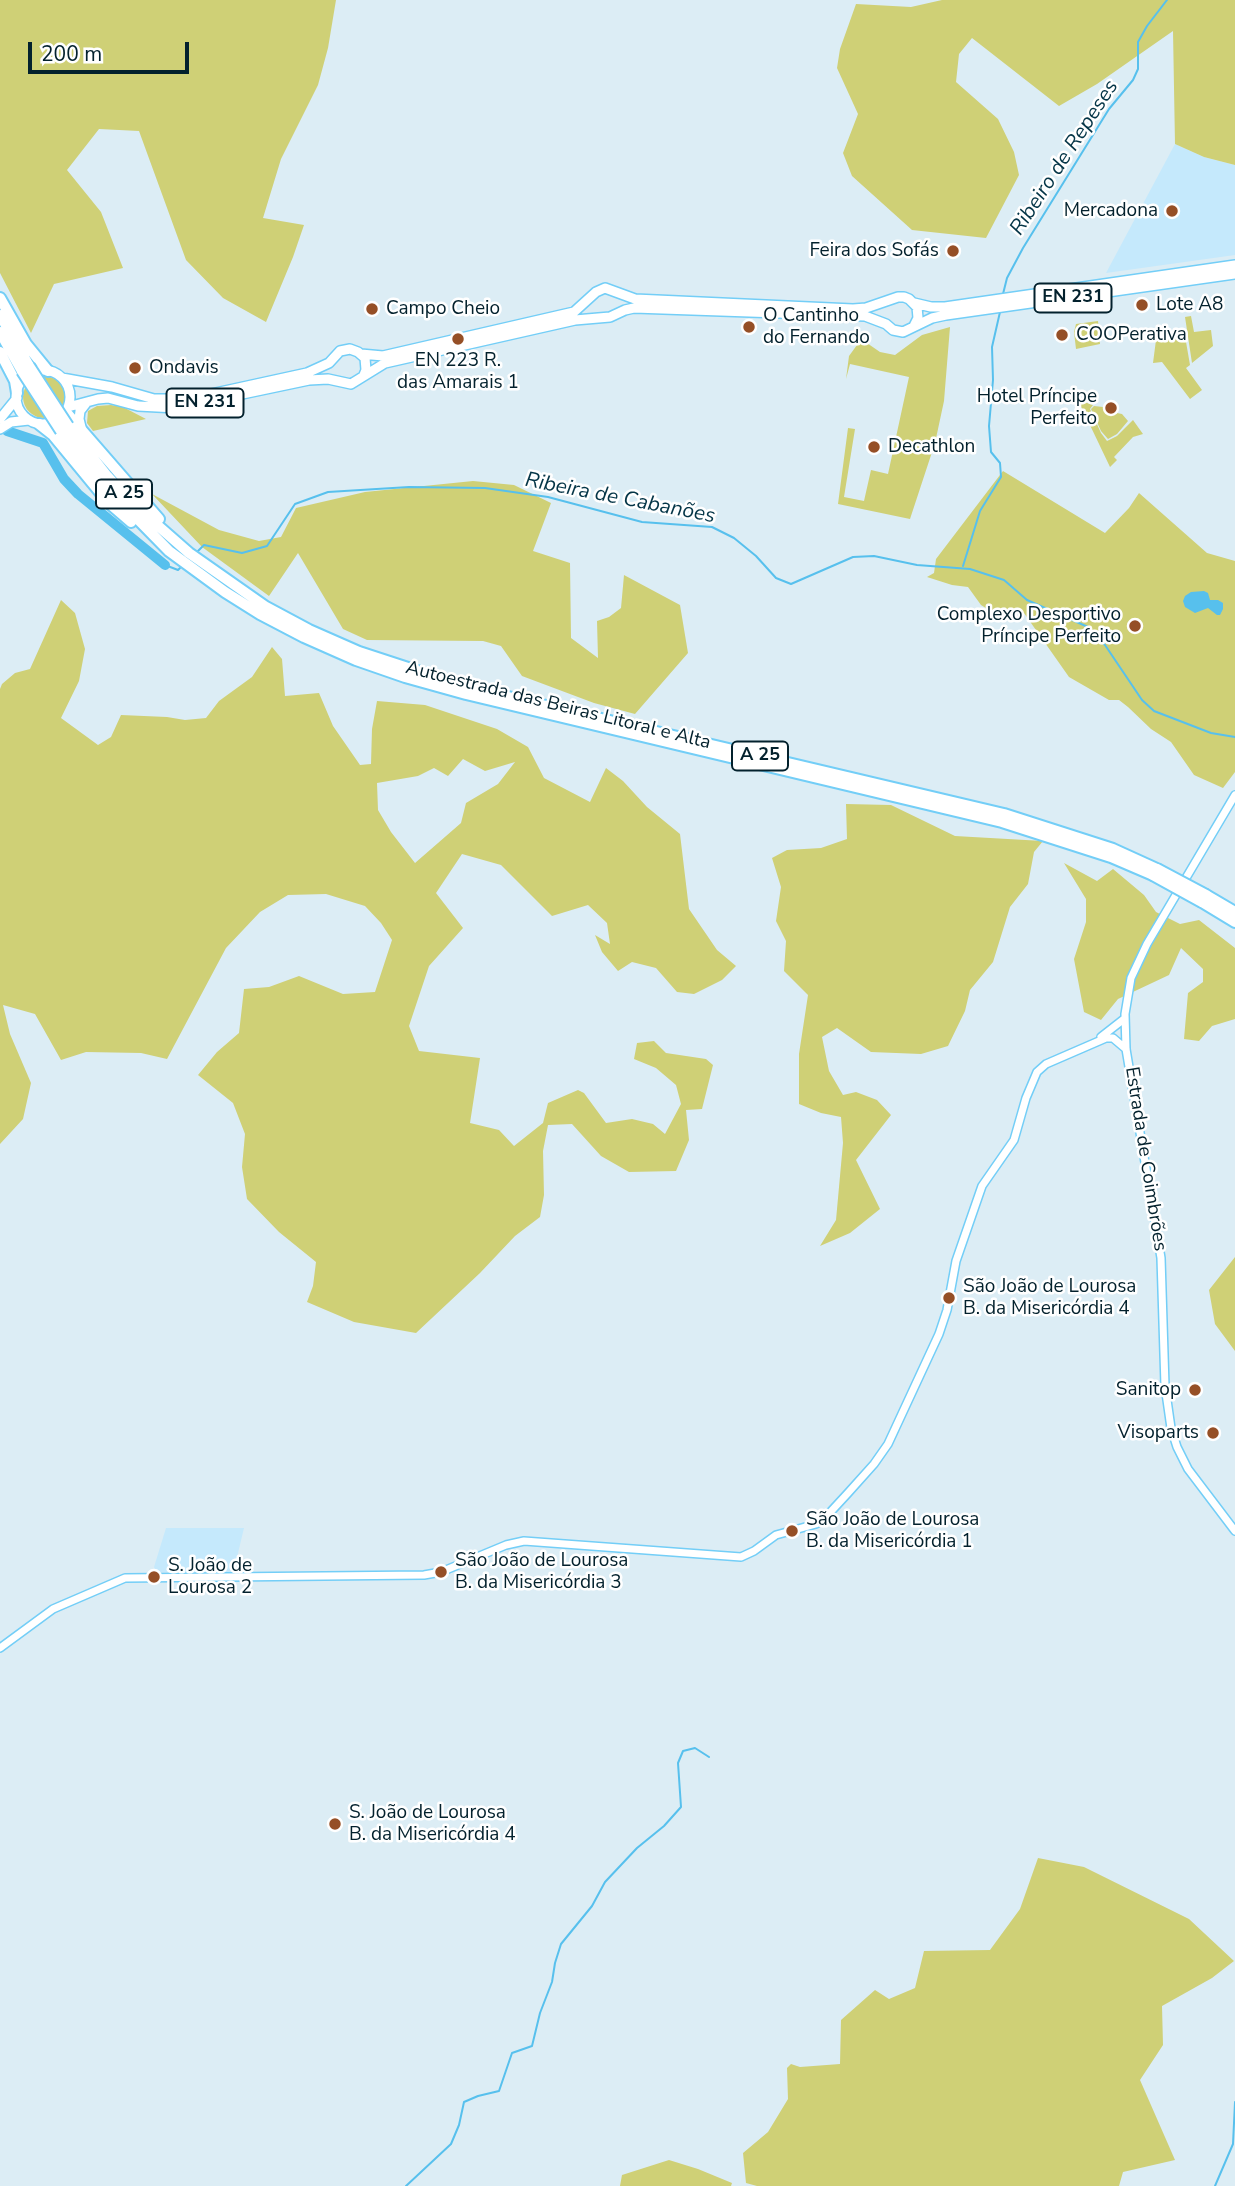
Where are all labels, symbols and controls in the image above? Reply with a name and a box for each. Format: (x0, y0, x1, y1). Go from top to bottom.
scale bar (32, 28, 192, 72)
text: 200 m (41, 40, 102, 68)
water label: Ribeiro de Repeses (1005, 76, 1125, 240)
place label: Mercadona (1064, 200, 1158, 222)
marker: Mercadona (1164, 203, 1180, 219)
place label: Feira dos Sofás (810, 240, 939, 262)
marker: Feira dos Sofás (945, 243, 961, 259)
road number: EN 231 (1034, 284, 1112, 312)
place label: Lote A8 (1156, 294, 1223, 316)
marker: Lote A8 (1134, 297, 1150, 313)
place label: Campo Cheio (386, 298, 500, 320)
marker: Campo Cheio (364, 301, 380, 317)
place label: O Cantinho do Fernando (763, 305, 870, 349)
marker: O Cantinho do Fernando (741, 319, 757, 335)
place label: COOPerativa (1076, 324, 1187, 346)
marker: COOPerativa (1054, 327, 1070, 343)
marker: EN 223 R. das Amarais 1 (450, 331, 466, 347)
place label: EN 223 R. das Amarais 1 (397, 350, 519, 394)
place label: Ondavis (149, 357, 219, 379)
marker: Ondavis (127, 360, 143, 376)
place label: Hotel Príncipe Perfeito (977, 386, 1097, 430)
road number: EN 231 (166, 388, 244, 418)
marker: Hotel Príncipe Perfeito (1103, 400, 1119, 416)
place label: Decathlon (888, 436, 975, 458)
marker: Decathlon (866, 439, 882, 455)
water label: Ribeira de Cabanões (523, 468, 717, 530)
road number: A 25 (96, 480, 152, 508)
place label: Complexo Desportivo Príncipe Perfeito (937, 604, 1121, 648)
marker: Complexo Desportivo Príncipe Perfeito (1127, 618, 1143, 634)
street label: Autoestrada das Beiras Litoral e Alta (403, 657, 713, 755)
road number: A 25 (732, 742, 788, 770)
street label: Estrada de Coimbrões (1119, 1065, 1171, 1253)
place label: São João de Lourosa B. da Misericórdia 4 (963, 1276, 1136, 1320)
marker: São João de Lourosa B. da Misericórdia 4 (941, 1290, 957, 1306)
place label: Sanitop (1116, 1379, 1181, 1401)
marker: Sanitop (1187, 1382, 1203, 1398)
place label: Visoparts (1118, 1422, 1199, 1444)
marker: Visoparts (1205, 1425, 1221, 1441)
place label: São João de Lourosa B. da Misericórdia 1 (806, 1509, 979, 1553)
marker: São João de Lourosa B. da Misericórdia 1 (784, 1523, 800, 1539)
place label: São João de Lourosa B. da Misericórdia 3 (455, 1550, 628, 1594)
place label: S. João de Lourosa 2 (168, 1555, 252, 1599)
marker: São João de Lourosa B. da Misericórdia 3 (433, 1564, 449, 1580)
marker: S. João de Lourosa 2 (146, 1569, 162, 1585)
place label: S. João de Lourosa B. da Misericórdia 4 (349, 1802, 516, 1846)
marker: S. João de Lourosa B. da Misericórdia 4 (327, 1816, 343, 1832)

